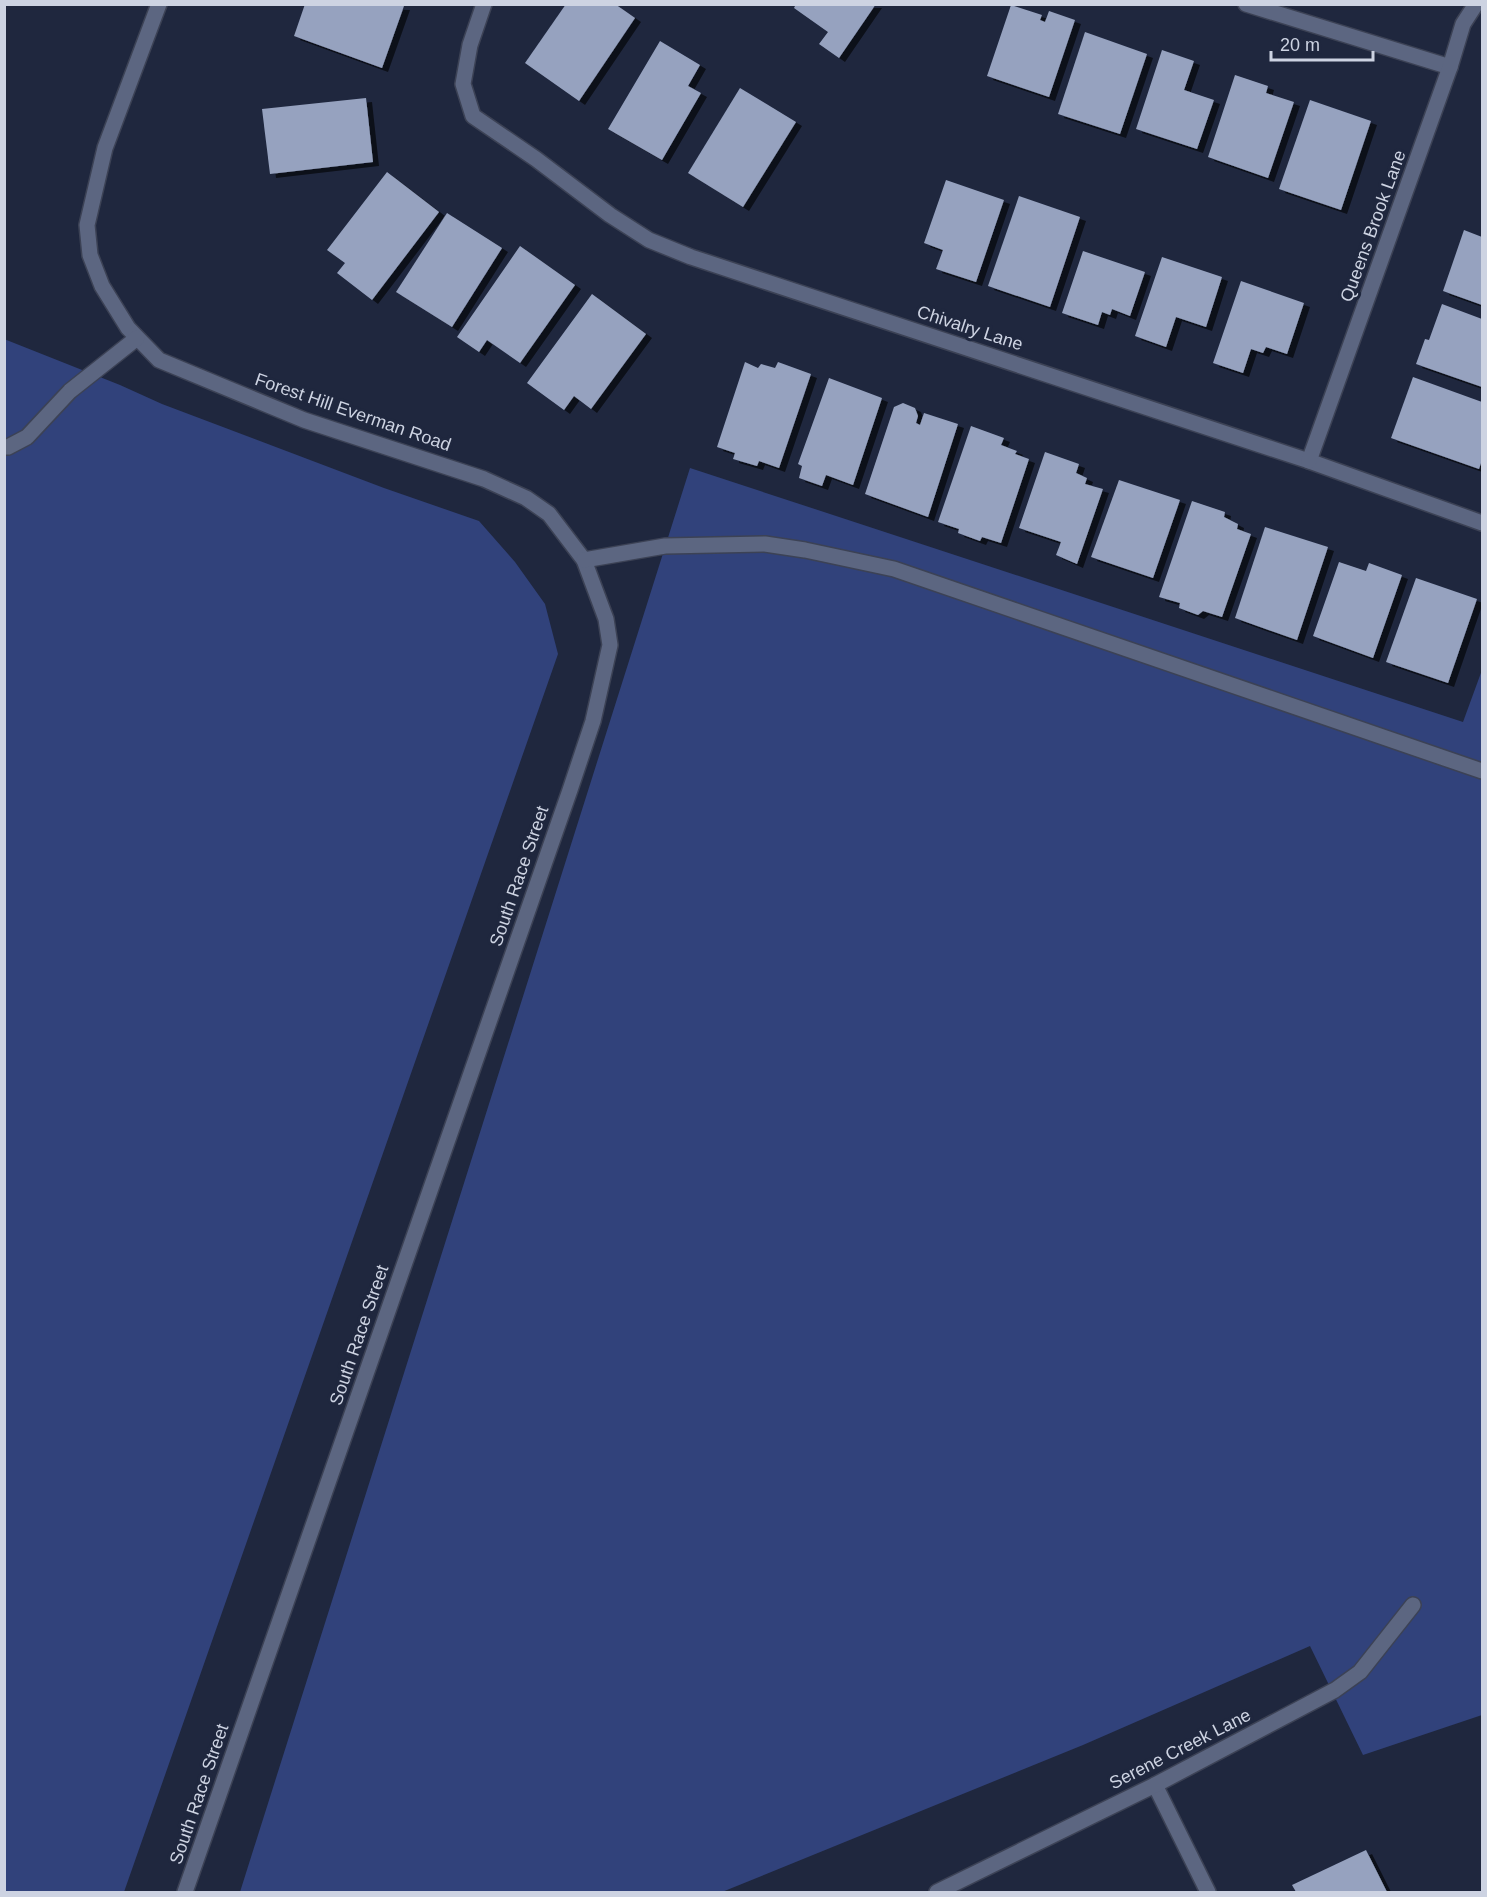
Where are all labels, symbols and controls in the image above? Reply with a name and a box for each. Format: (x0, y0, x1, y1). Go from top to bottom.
scale bar (1271, 24, 1373, 62)
text: 20 m (1280, 35, 1320, 55)
street label: Queens Brook Lane (1336, 147, 1410, 305)
street label: Chivalry Lane (915, 301, 1025, 355)
street label: Forest Hill Everman Road (252, 369, 454, 455)
street label: South Race Street (486, 803, 552, 949)
street label: South Race Street (326, 1262, 392, 1408)
street label: Serene Creek Lane (1106, 1705, 1254, 1793)
street label: South Race Street (166, 1721, 232, 1867)

